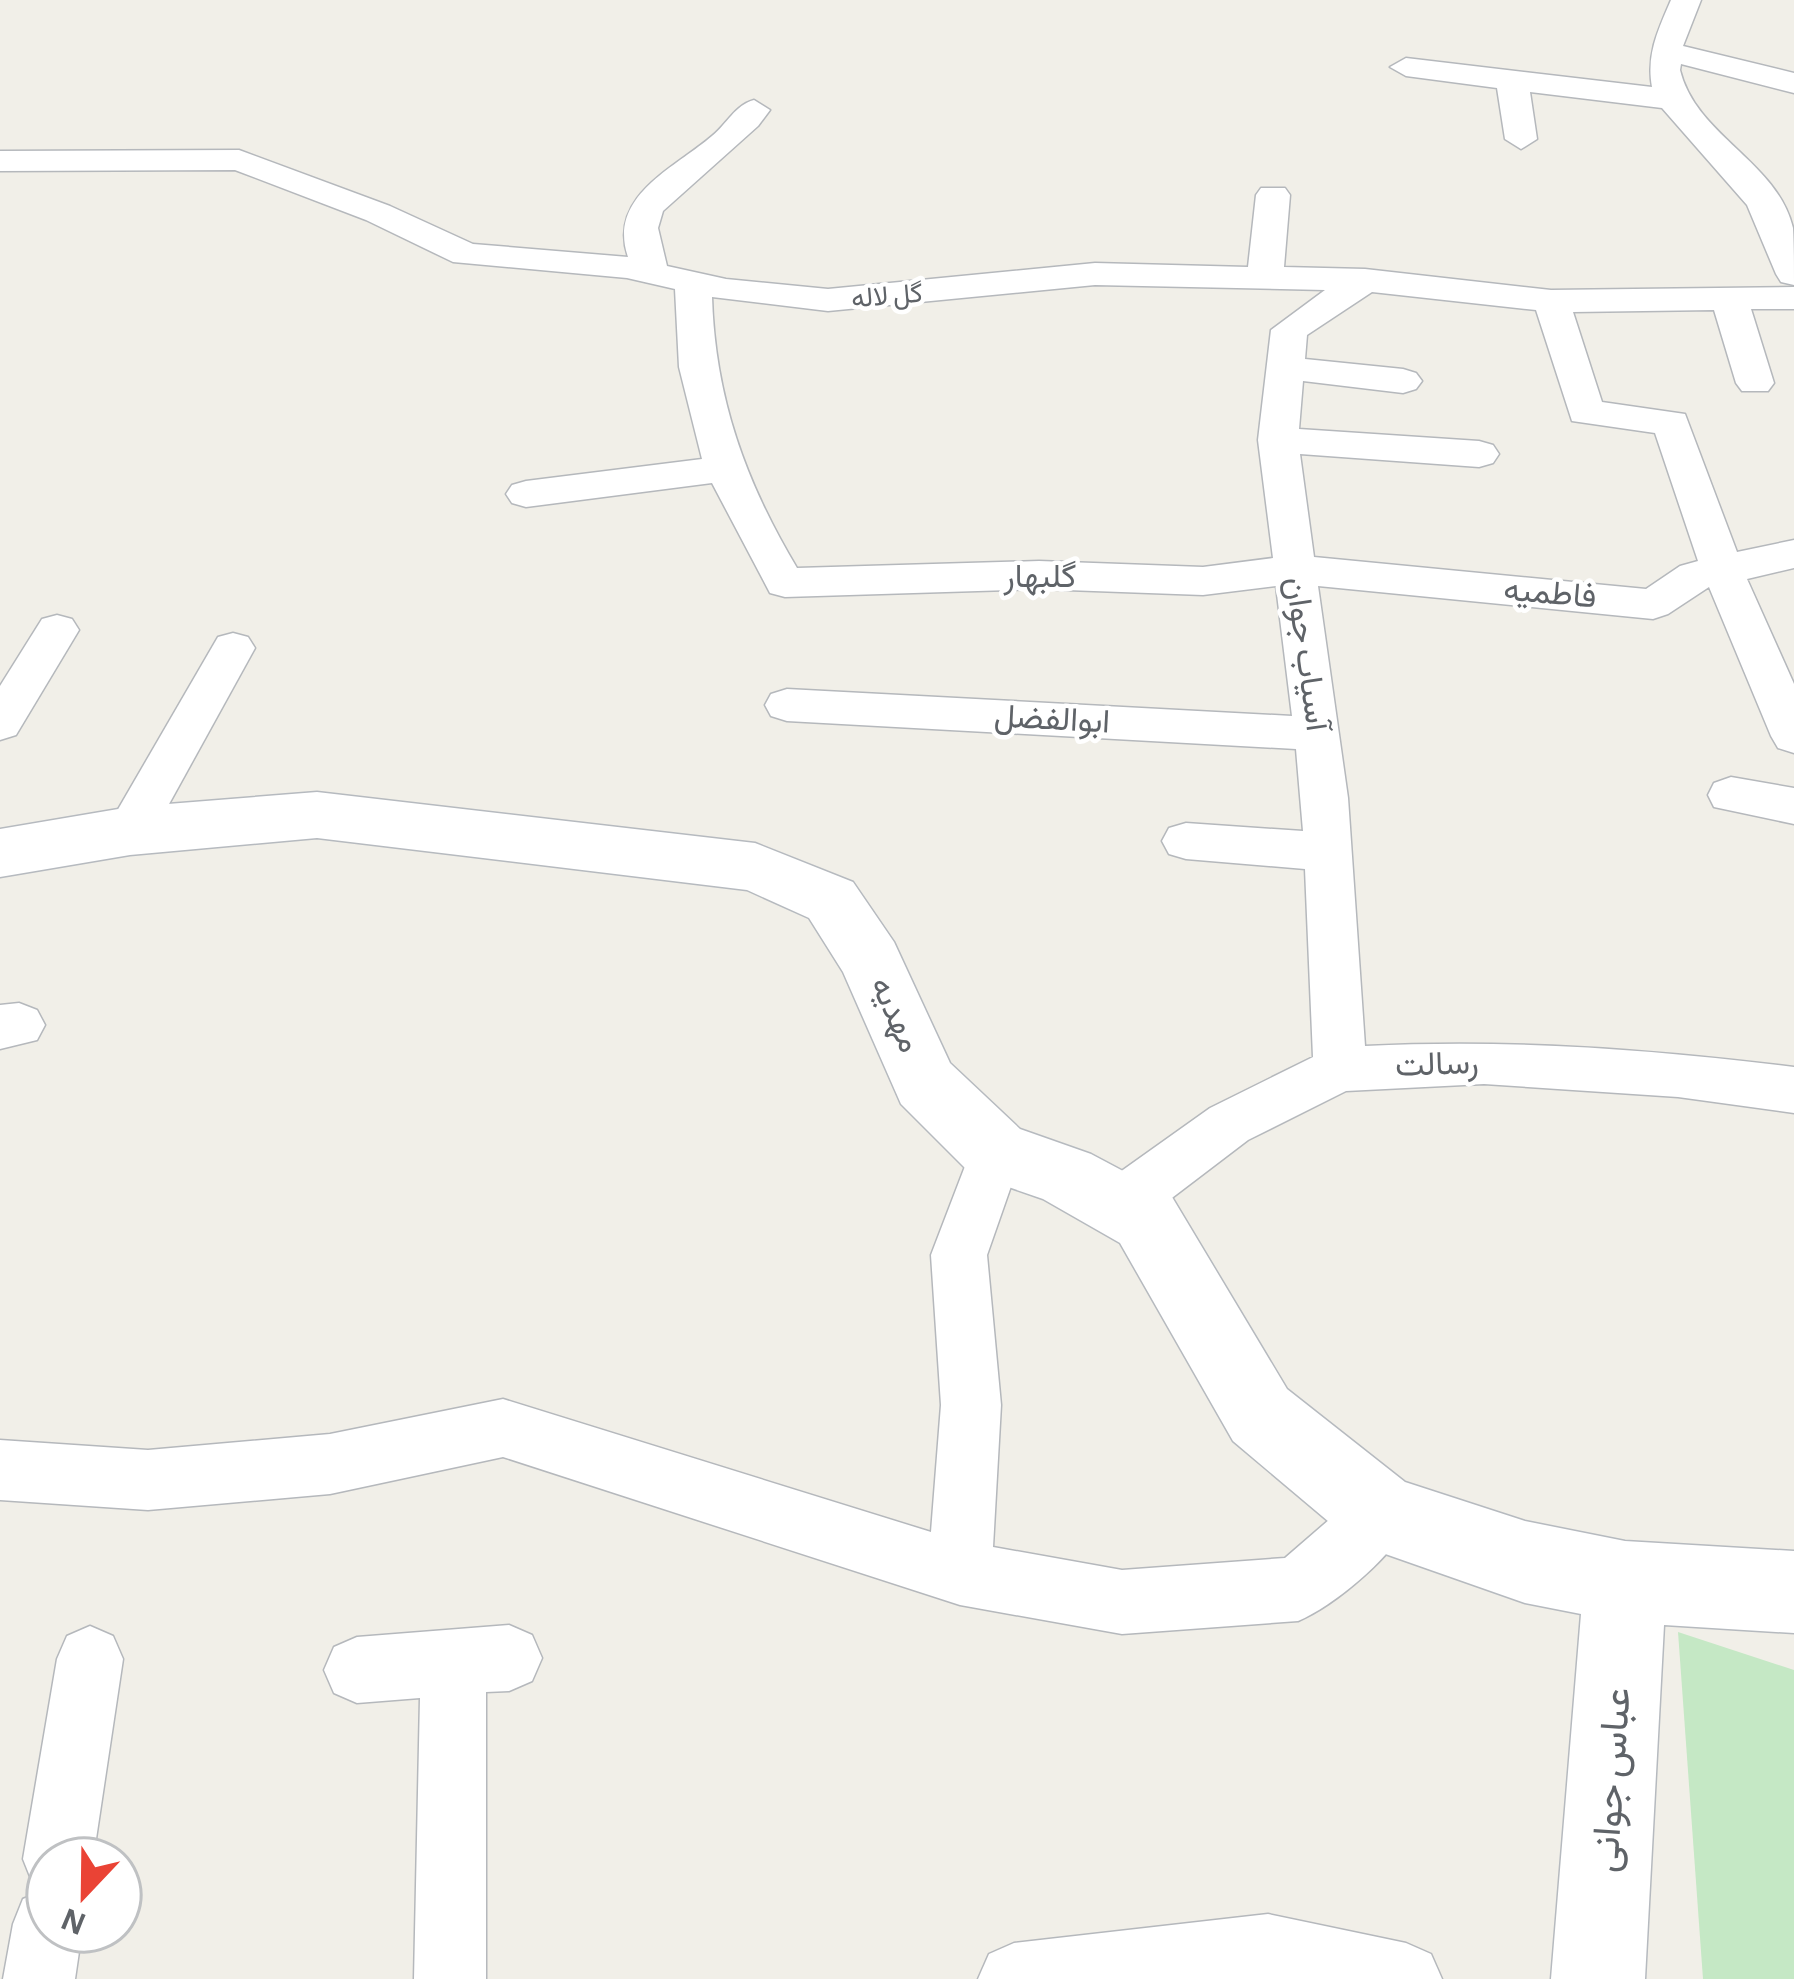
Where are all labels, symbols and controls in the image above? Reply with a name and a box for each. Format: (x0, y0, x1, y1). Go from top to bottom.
street label: گل لاله (850, 279, 924, 315)
street label: گلبهار (1003, 560, 1076, 596)
street label: فاطمیه (1502, 574, 1598, 615)
street label: آسیاب جوان (1277, 575, 1334, 736)
street label: ابوالفضل (993, 700, 1111, 742)
street label: مهدیه (862, 972, 926, 1059)
street label: رسالت (1395, 1047, 1479, 1085)
street label: عباس جوانی (1586, 1686, 1641, 1874)
north arrow (24, 1835, 144, 1955)
text: N (57, 1901, 91, 1940)

